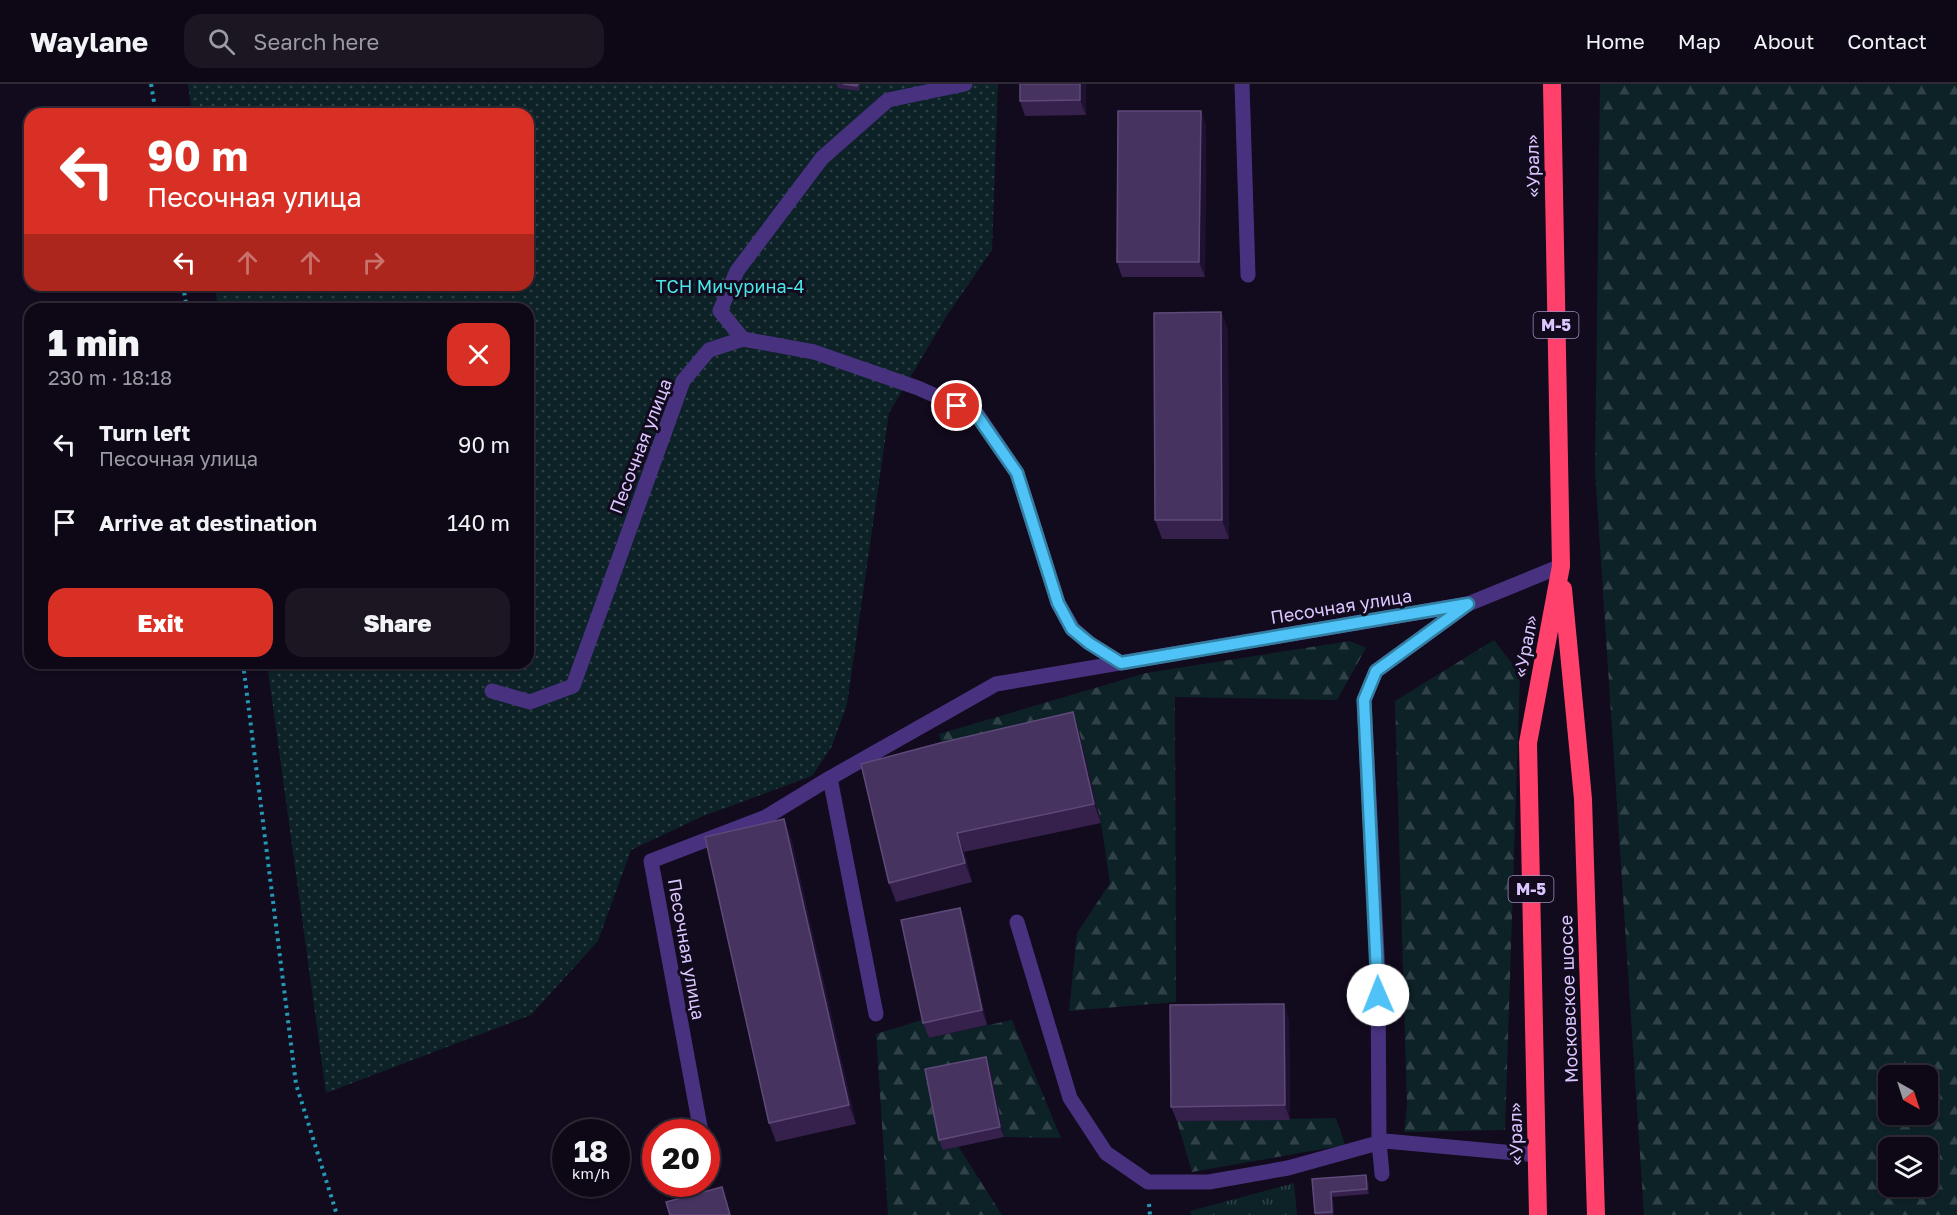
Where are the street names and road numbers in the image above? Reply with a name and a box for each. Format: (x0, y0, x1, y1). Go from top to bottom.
street label: «Урал» (1520, 134, 1544, 198)
road number: М-5 (1534, 312, 1578, 338)
street label: Песочная улица (604, 375, 676, 517)
street label: Песочная улица (1269, 584, 1413, 628)
street label: «Урал» (1508, 613, 1542, 679)
road number: М-5 (1508, 876, 1553, 902)
street label: Песочная улица (664, 877, 710, 1021)
street label: Московское шоссе (1554, 915, 1582, 1083)
street label: «Урал» (1503, 1102, 1527, 1166)

